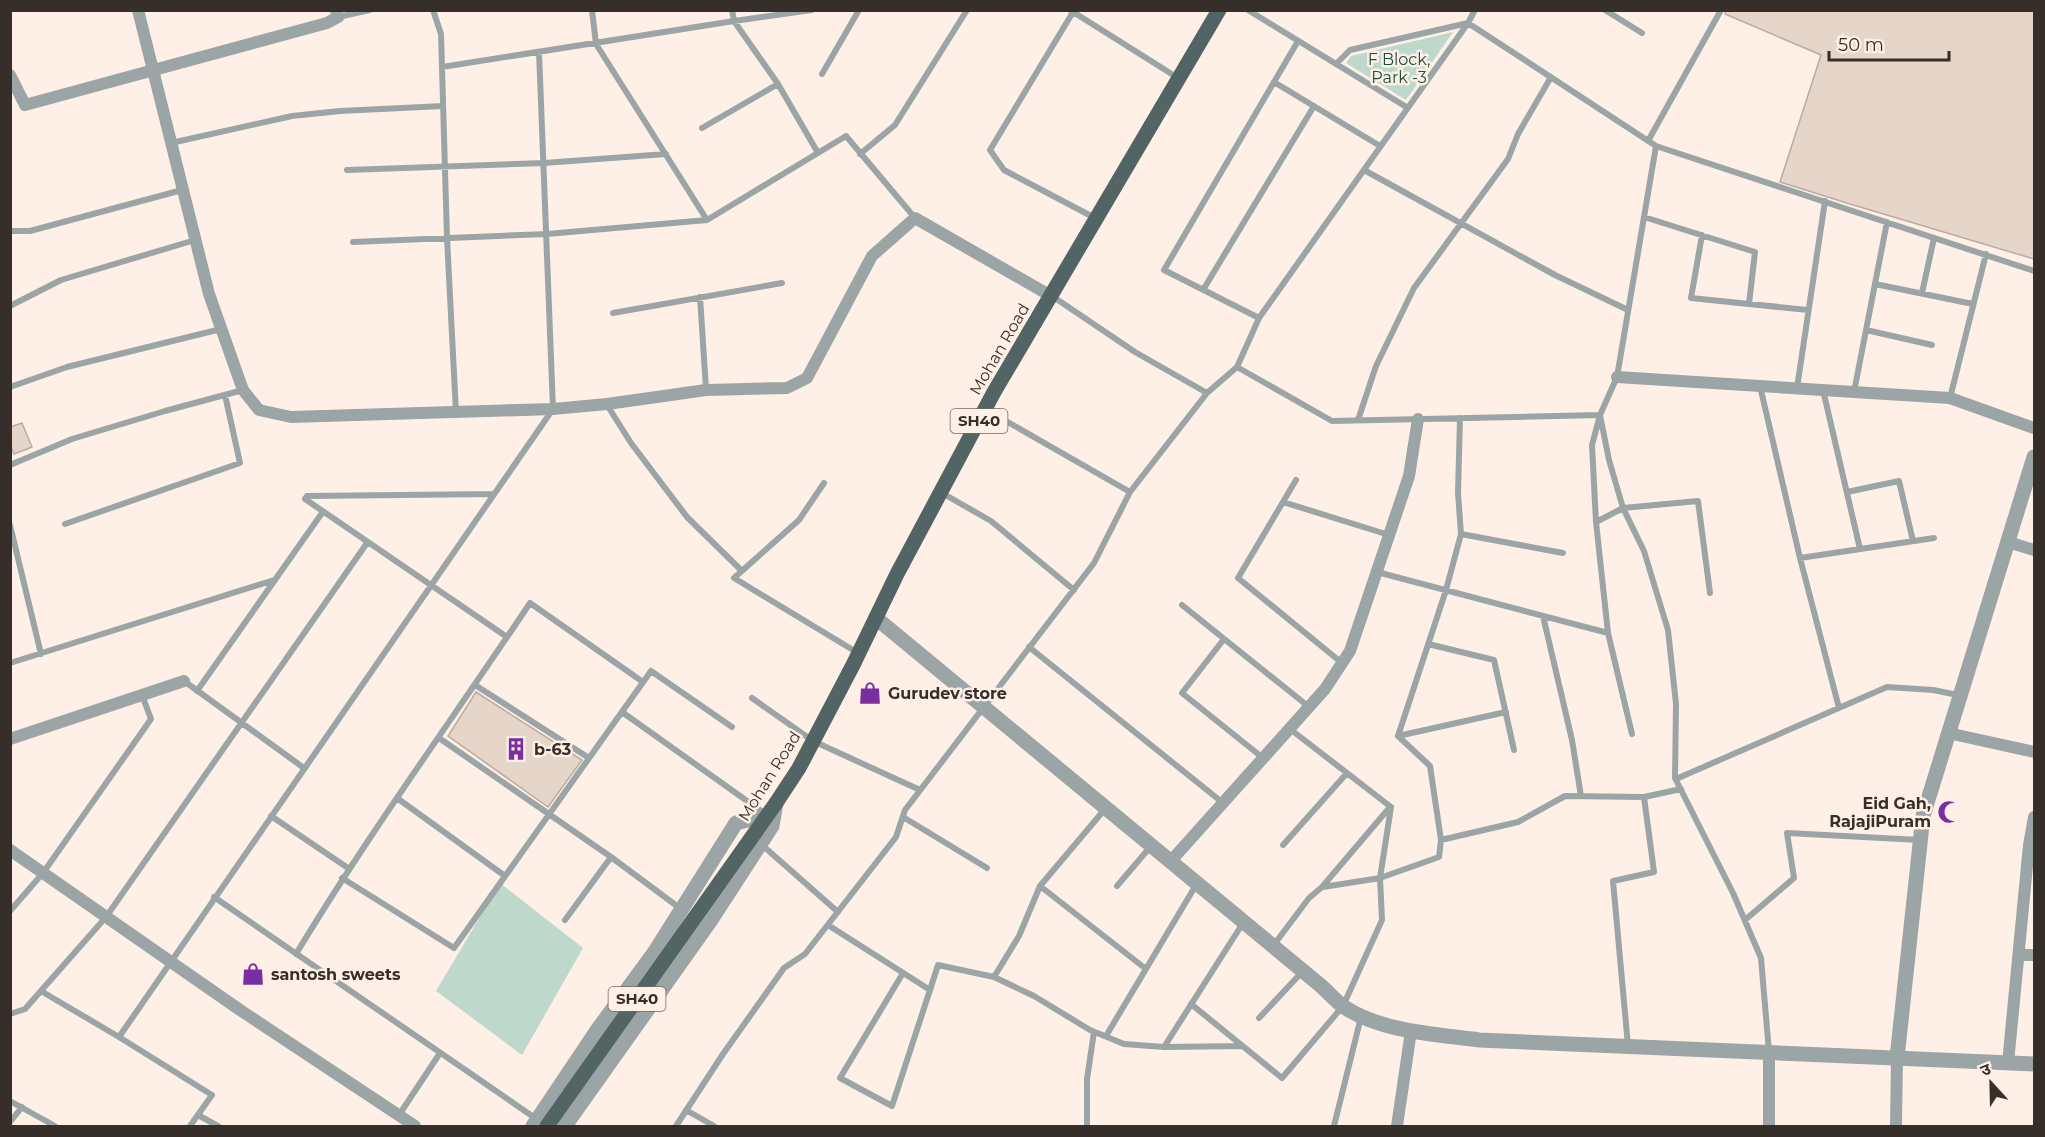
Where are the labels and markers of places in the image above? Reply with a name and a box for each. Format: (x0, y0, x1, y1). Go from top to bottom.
shop icon: Gurudev store (857, 680, 883, 706)
place label: Gurudev store (888, 684, 1007, 703)
building icon: b-63 (503, 736, 529, 762)
place label: b-63 (534, 740, 571, 759)
place label: Eid Gah, RajajiPuram (1829, 794, 1931, 831)
mosque icon: Eid Gah, RajajiPuram (1936, 799, 1962, 825)
shop icon: santosh sweets (240, 961, 266, 987)
place label: santosh sweets (271, 965, 401, 984)

